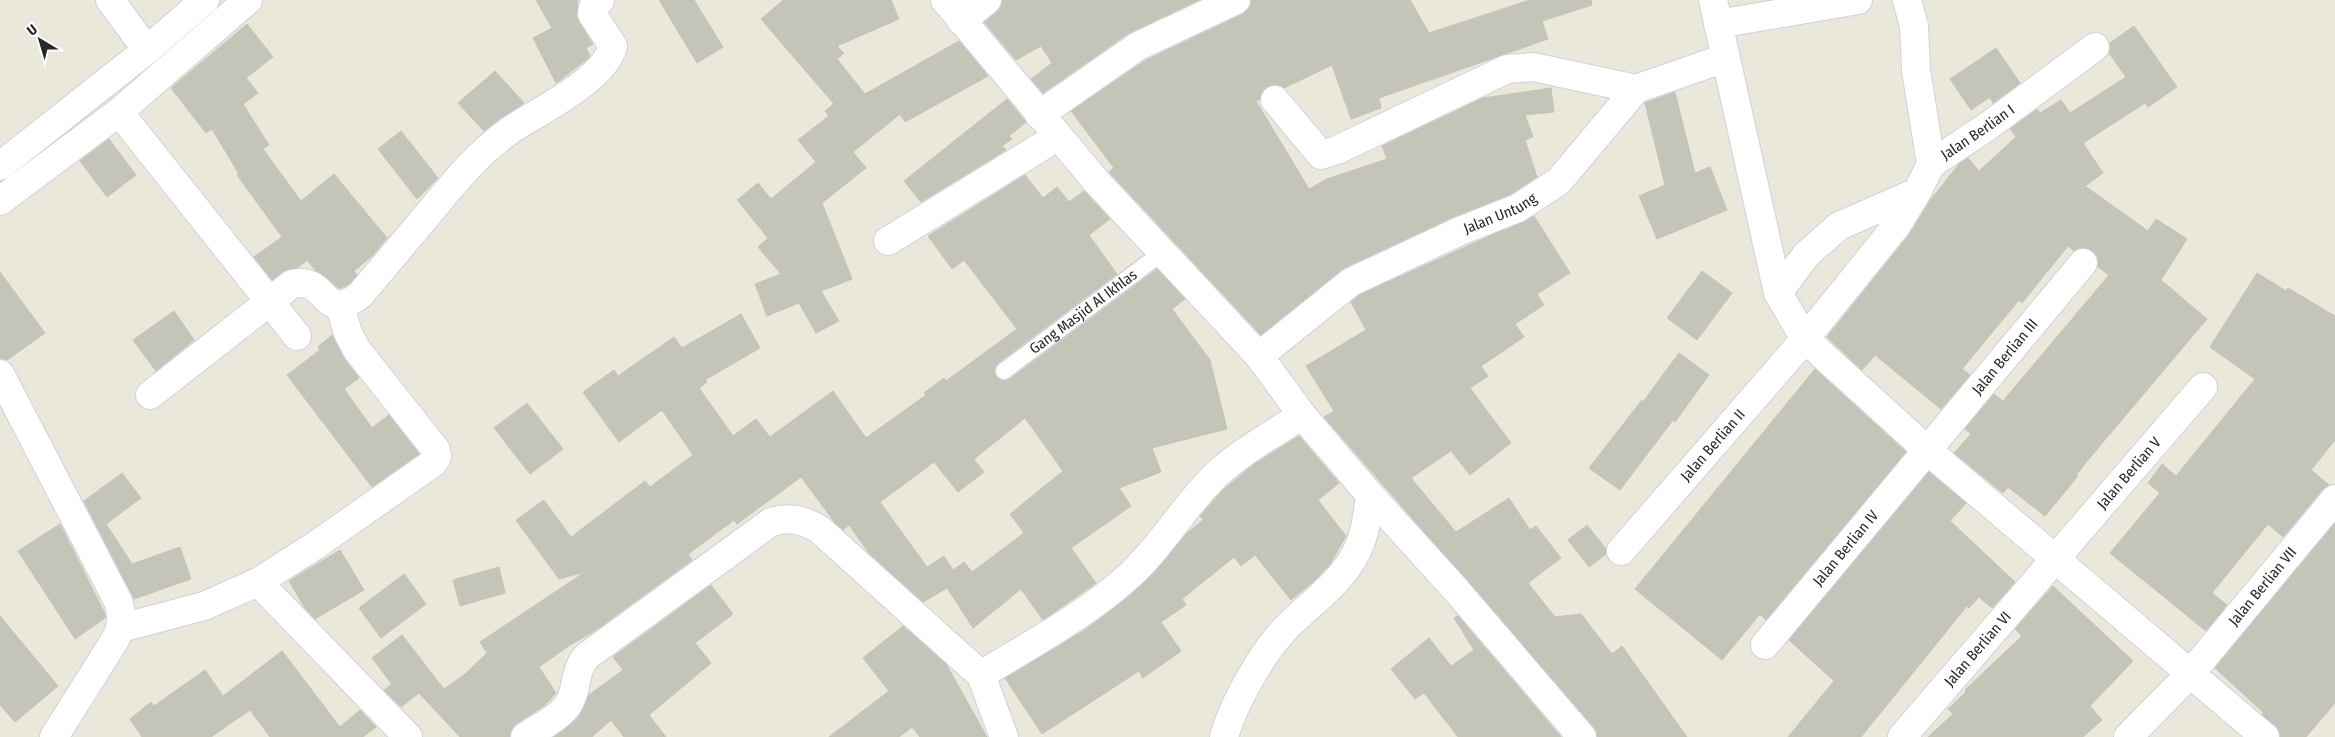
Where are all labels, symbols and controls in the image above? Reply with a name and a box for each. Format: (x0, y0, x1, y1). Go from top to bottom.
north arrow (15, 15, 65, 65)
text: U (24, 21, 41, 39)
street label: Jalan Berlian I (1937, 101, 2018, 164)
street label: Jalan Untung (1461, 189, 1540, 238)
street label: Gang Masjid Al Ikhlas (1026, 266, 1141, 358)
street label: Jalan Berlian III (1968, 315, 2042, 398)
street label: Jalan Berlian II (1677, 406, 1749, 485)
street label: Jalan Berlian V (2093, 433, 2165, 513)
street label: Jalan Berlian IV (1809, 506, 1883, 590)
street label: Jalan Berlian VII (2225, 543, 2300, 630)
street label: Jalan Berlian VI (1940, 608, 2015, 690)

